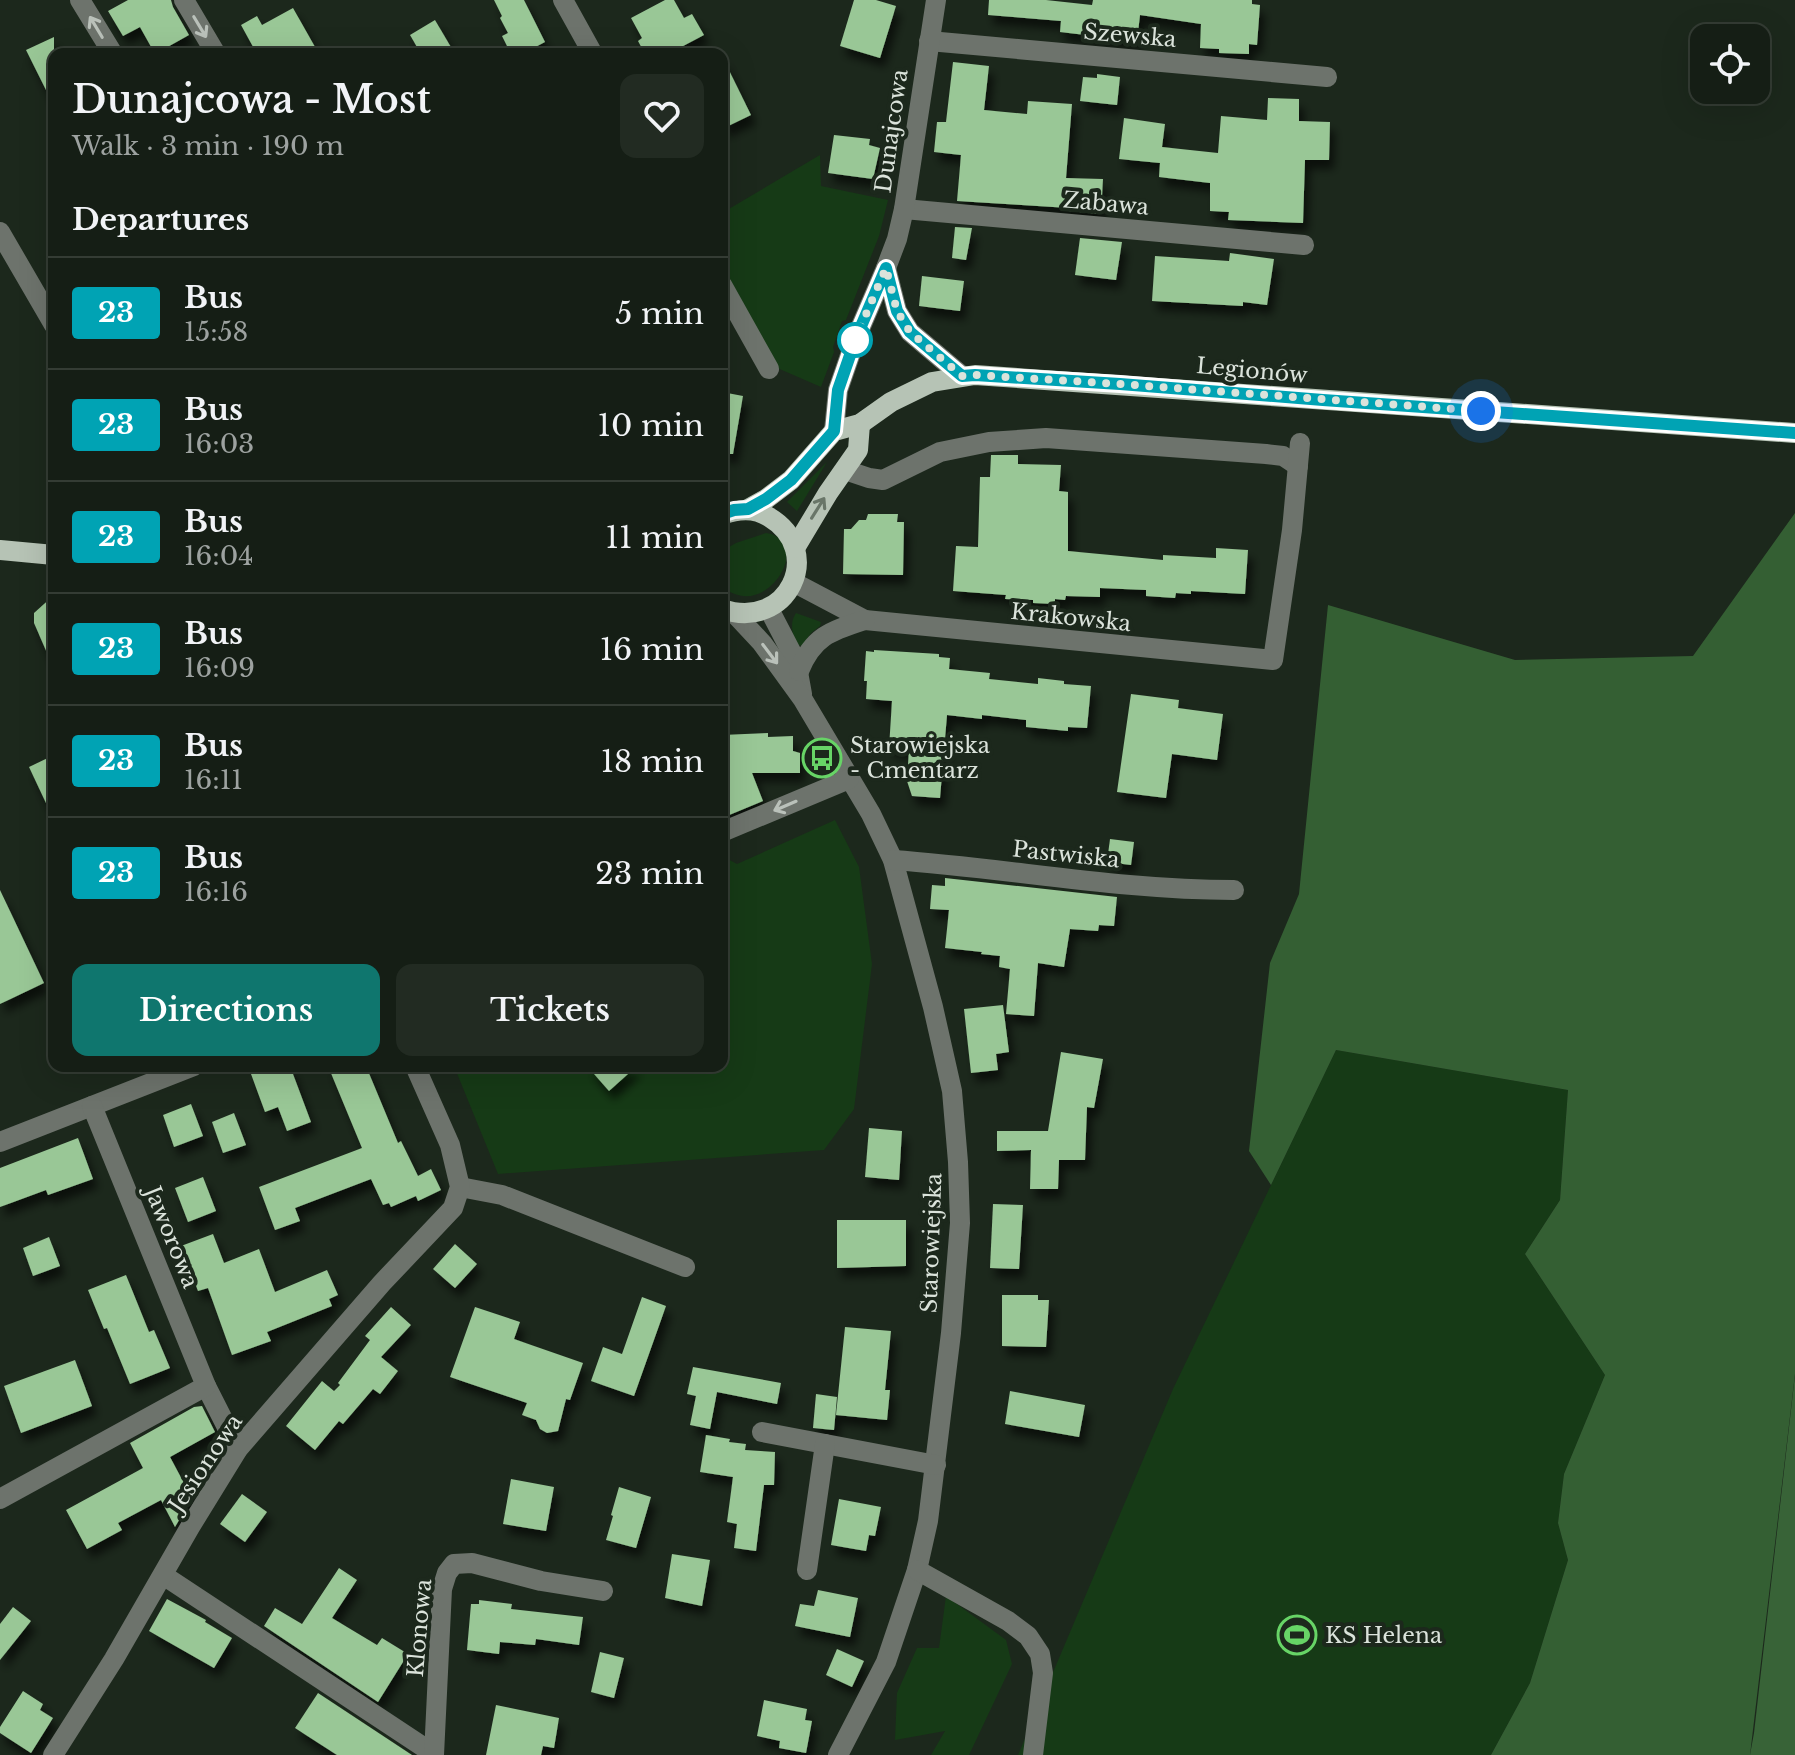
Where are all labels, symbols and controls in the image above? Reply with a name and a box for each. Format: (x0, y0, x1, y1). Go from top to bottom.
one-way arrow (192, 15, 208, 38)
one-way arrow (88, 16, 104, 39)
street label: Szewska (1083, 18, 1178, 53)
map controls (1690, 24, 1770, 104)
button: locate (1690, 24, 1770, 104)
street label: Dunajcowa (869, 67, 914, 195)
button: heart (620, 74, 704, 158)
text: Dunajcowa - Most (72, 76, 431, 123)
text: Walk · 3 min · 190 m (72, 130, 344, 162)
street label: Zabawa (1062, 186, 1151, 221)
text: Departures (72, 201, 249, 238)
text: Bus (184, 279, 243, 316)
text: 23 (98, 295, 134, 330)
text: 5 min (615, 295, 704, 332)
text: 15:58 (184, 316, 248, 348)
unlabelled marker (838, 323, 872, 357)
street label: Legionów (1195, 352, 1309, 389)
text: Bus (184, 391, 243, 428)
your location (1461, 391, 1501, 431)
text: 23 (98, 407, 134, 442)
text: 10 min (598, 407, 704, 444)
text: 16:03 (184, 428, 254, 460)
one-way arrow (811, 497, 827, 520)
text: Bus (184, 503, 243, 540)
text: 23 (98, 519, 134, 554)
text: 11 min (606, 519, 704, 556)
text: 16:04 (184, 540, 254, 572)
street label: Krakowska (1009, 598, 1133, 637)
text: Bus (184, 615, 243, 652)
text: 23 (98, 631, 134, 666)
text: 16 min (600, 631, 704, 668)
one-way arrow (761, 643, 778, 664)
text: 16:09 (184, 652, 255, 684)
text: Bus (184, 727, 243, 764)
place label: Starowiejska - Cmentarz (850, 732, 991, 784)
bus stop icon: Starowiejska - Cmentarz (801, 737, 843, 779)
text: 23 (98, 743, 134, 778)
text: 18 min (601, 743, 704, 780)
text: 16:11 (184, 764, 243, 796)
one-way arrow (774, 799, 798, 814)
street label: Pastwiska (1011, 835, 1122, 874)
text: Bus (184, 839, 243, 876)
text: 23 (98, 855, 134, 890)
text: 23 min (595, 855, 704, 892)
text: 16:16 (184, 876, 248, 908)
button: Directions (72, 964, 380, 1056)
button: Tickets (396, 964, 704, 1056)
street label: Starowiejska (916, 1172, 947, 1313)
street label: Jaworowa (138, 1180, 204, 1293)
street label: Jesionowa (161, 1408, 248, 1520)
street label: Klonowa (402, 1577, 437, 1678)
sports icon: KS Helena (1276, 1614, 1318, 1656)
place label: KS Helena (1325, 1622, 1443, 1649)

